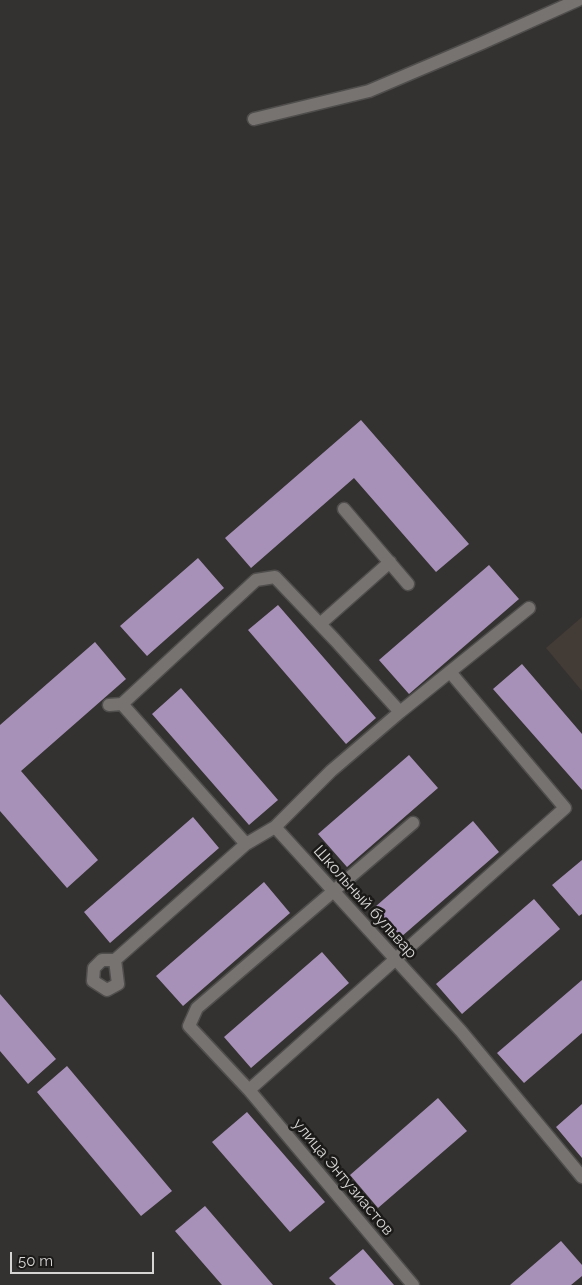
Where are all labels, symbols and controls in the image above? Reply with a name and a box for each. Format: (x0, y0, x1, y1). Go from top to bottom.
street label: Школьный бульвар (309, 842, 421, 962)
street label: улица Энтузиастов (289, 1115, 397, 1239)
scale bar (12, 1242, 156, 1274)
text: 50 m (18, 1252, 53, 1270)

